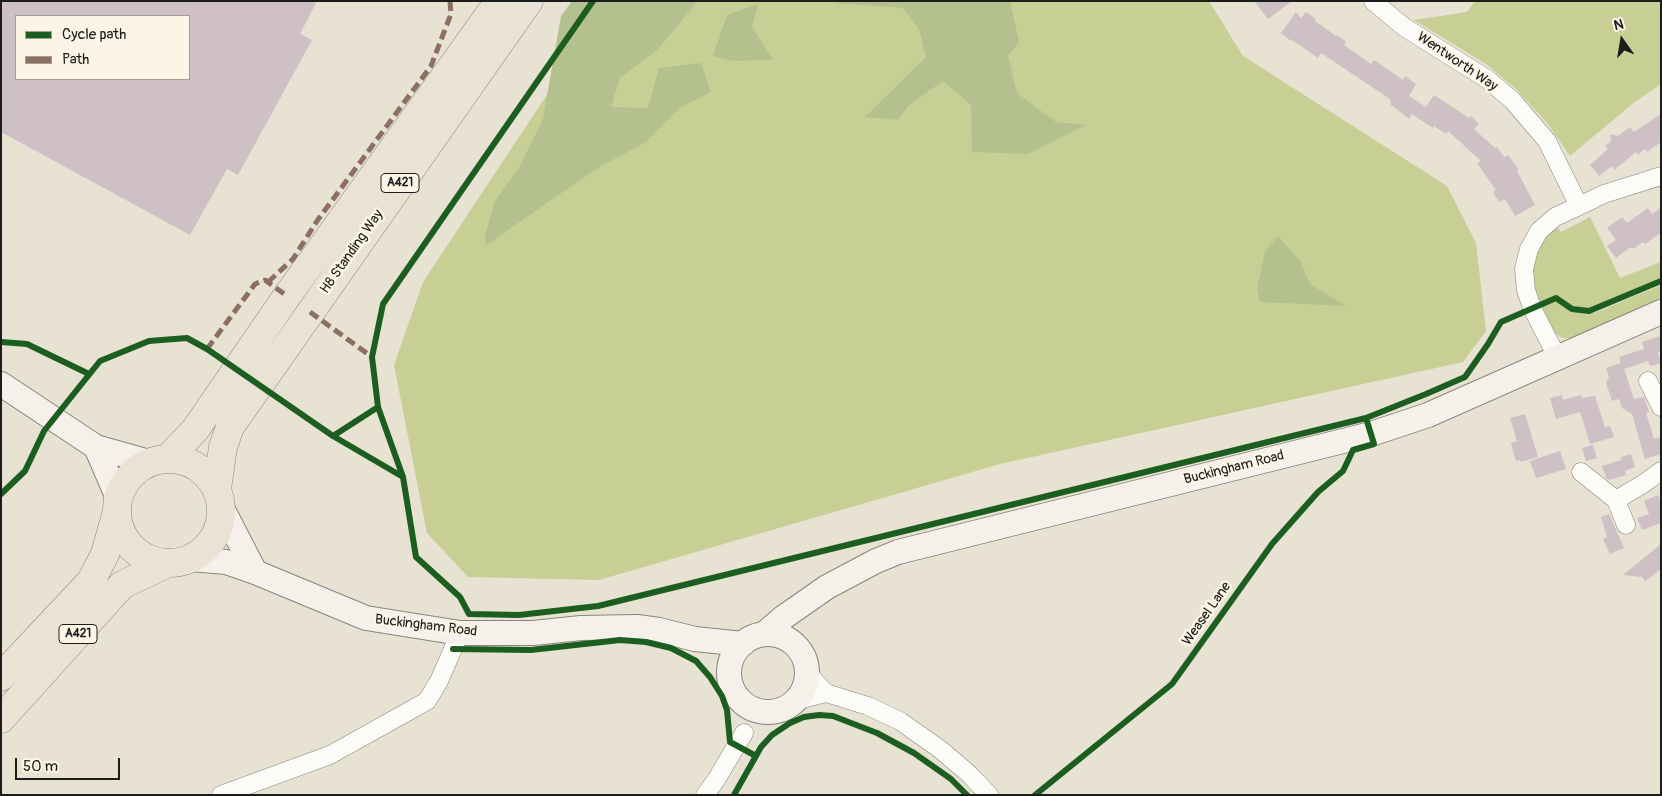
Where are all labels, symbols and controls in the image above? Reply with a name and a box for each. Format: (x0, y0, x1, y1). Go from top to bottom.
legend (15, 15, 190, 80)
north arrow (1597, 15, 1647, 65)
text: N (1612, 16, 1625, 34)
text: Cycle path (62, 25, 126, 44)
street label: Wentworth Way (1413, 29, 1501, 95)
text: Path (62, 50, 89, 69)
road number: A421 (381, 174, 419, 192)
street label: H8 Standing Way (317, 207, 387, 297)
street label: Buckingham Road (1182, 447, 1286, 489)
street label: Weasel Lane (1179, 579, 1235, 649)
street label: Buckingham Road (374, 611, 478, 641)
road number: A421 (59, 624, 97, 644)
scale bar (18, 748, 122, 780)
text: 50 m (23, 757, 58, 776)

